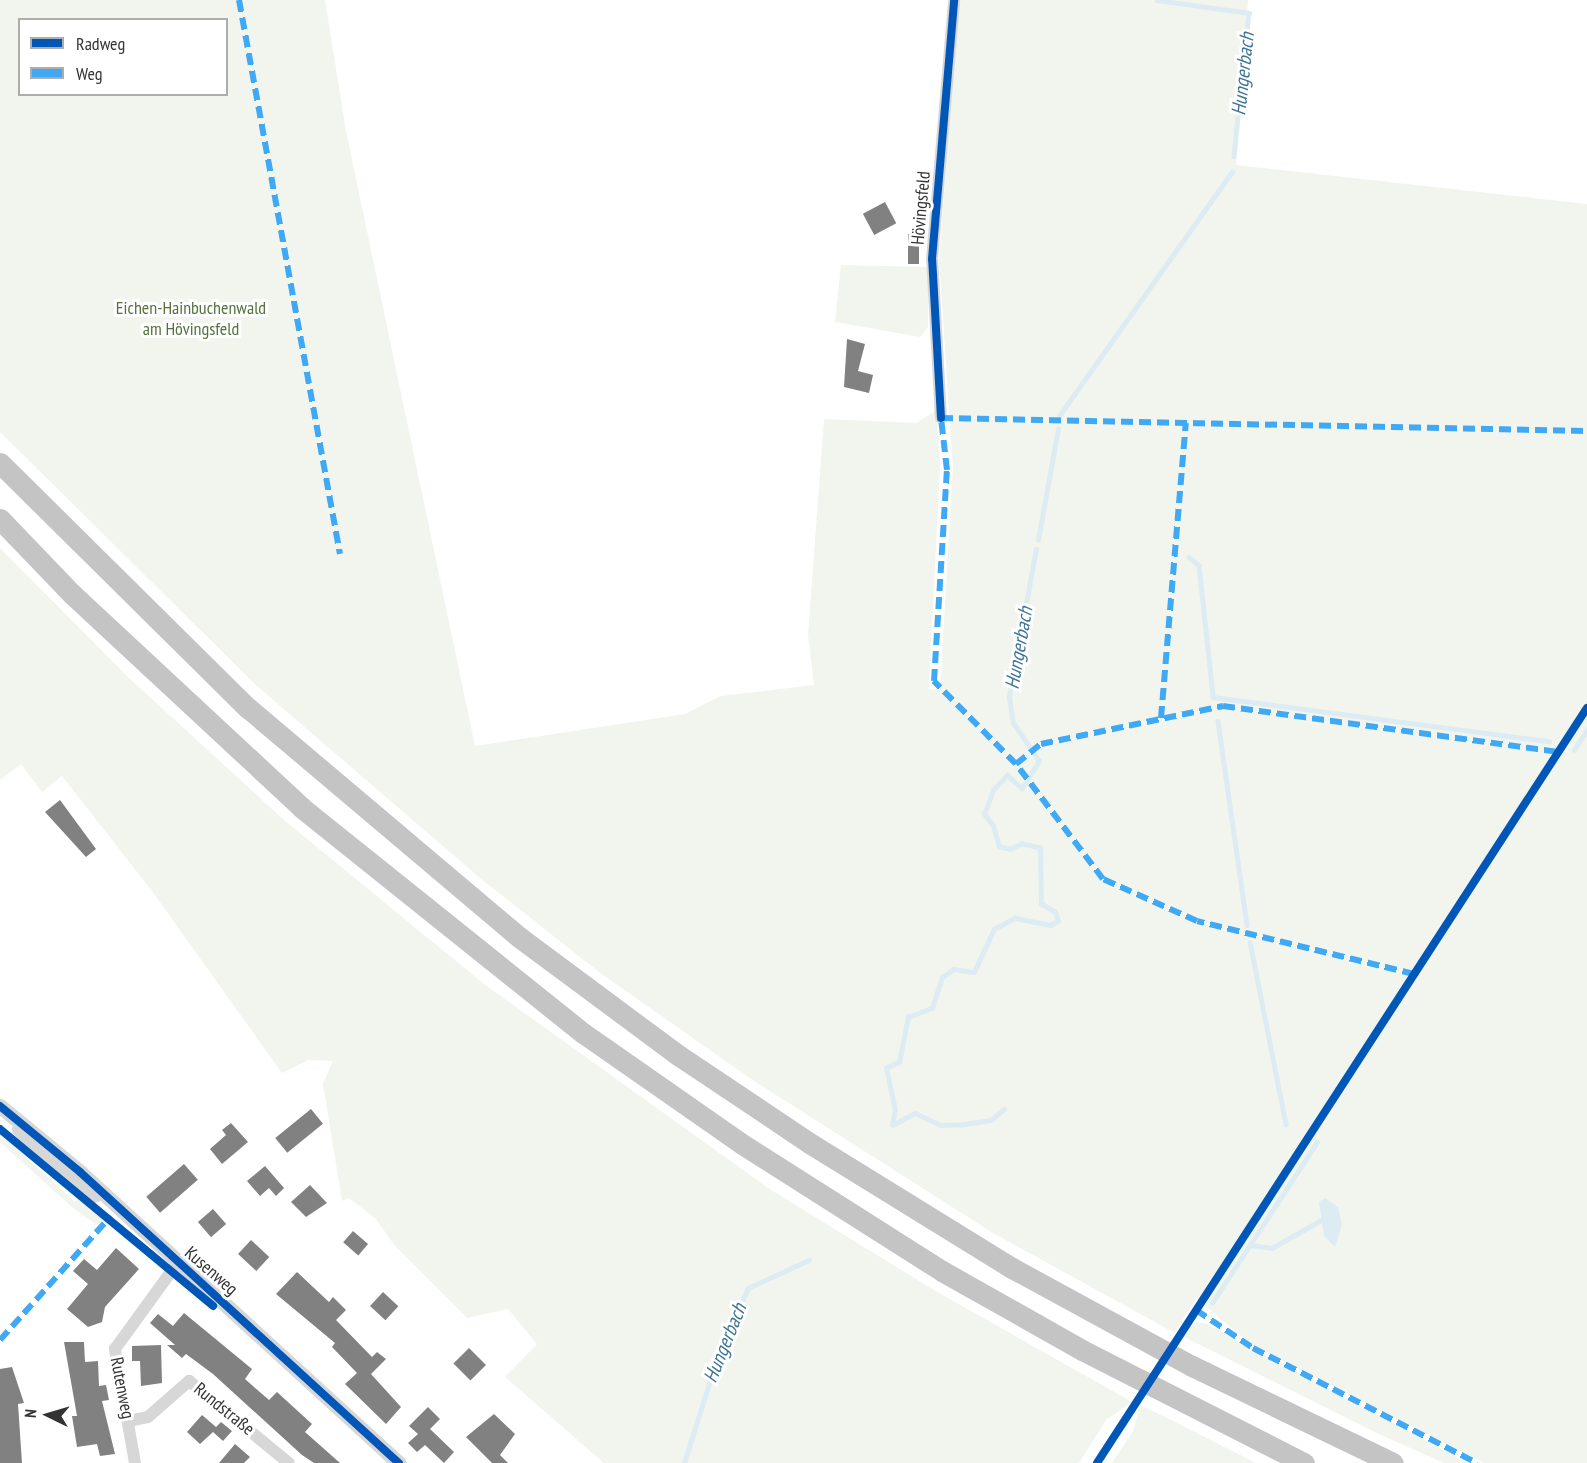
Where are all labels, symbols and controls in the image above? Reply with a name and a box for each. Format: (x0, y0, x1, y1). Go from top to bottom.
legend (18, 18, 228, 96)
water label: Hungerbach (1227, 31, 1259, 117)
text: Radweg (76, 32, 125, 55)
text: Weg (76, 62, 103, 85)
street label: Hövingsfeld (907, 170, 935, 246)
park label: Eichen-Hainbuchenwald am Hövingsfeld (116, 298, 266, 340)
water label: Hungerbach (1000, 605, 1038, 691)
street label: Kusenweg (180, 1242, 242, 1300)
water label: Hungerbach (698, 1300, 752, 1386)
street label: Rutenweg (105, 1355, 139, 1421)
street label: Rundstraße (189, 1378, 259, 1440)
north arrow (18, 1385, 78, 1445)
text: N (20, 1408, 40, 1419)

